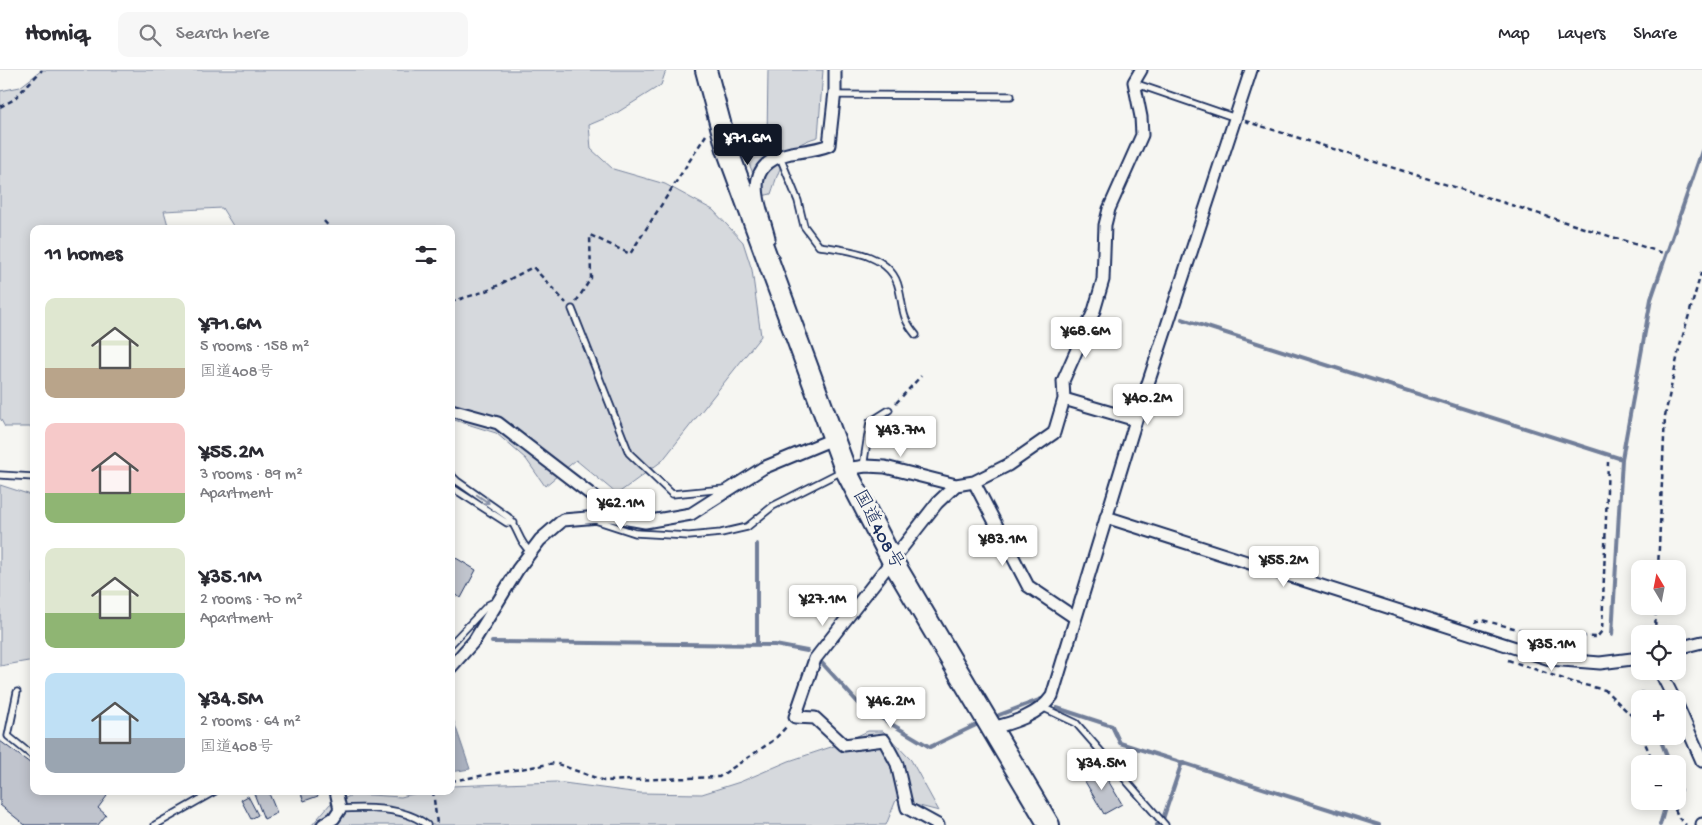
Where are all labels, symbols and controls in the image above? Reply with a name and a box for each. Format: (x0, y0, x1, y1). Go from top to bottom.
search box (118, 12, 468, 57)
text: Homiq (25, 20, 88, 49)
icon: search (136, 21, 164, 49)
text: Search here (176, 23, 269, 46)
text: Map (1498, 24, 1530, 45)
text: Layers (1558, 24, 1605, 45)
text: Share (1633, 24, 1677, 45)
pin: ¥71.6M (707, 124, 789, 166)
text: ¥71.6M (725, 130, 771, 149)
icon: filters (412, 241, 440, 269)
text: 11 homes (45, 243, 123, 268)
text: ¥71.6M (200, 313, 261, 338)
pin: ¥68.6M (1045, 316, 1127, 359)
icon: home (85, 318, 145, 378)
text: ¥68.6M (1062, 323, 1110, 342)
text: 5 rooms · 158 m² (200, 338, 309, 357)
text: 国道408号 (200, 364, 273, 383)
pin: ¥40.2M (1107, 384, 1189, 426)
text: ¥40.2M (1124, 390, 1172, 409)
pin: ¥43.7M (860, 416, 942, 458)
text: ¥43.7M (877, 422, 925, 441)
text: ¥55.2M (200, 441, 263, 466)
icon: home (85, 443, 145, 503)
text: 3 rooms · 89 m² (200, 466, 302, 485)
text: Apartment (200, 485, 272, 504)
street label: 国道408号 (846, 486, 909, 574)
pin: ¥62.1M (580, 488, 662, 531)
one-way arrow (475, 494, 489, 504)
text: ¥62.1M (598, 495, 644, 514)
pin: ¥83.1M (962, 524, 1044, 567)
text: ¥83.1M (979, 531, 1027, 550)
pin: ¥55.2M (1243, 546, 1325, 588)
text: ¥55.2M (1260, 552, 1308, 571)
north arrow (1631, 560, 1686, 615)
map controls (1631, 560, 1686, 810)
text: ¥35.1M (200, 566, 261, 591)
icon: home (85, 568, 145, 628)
pin: ¥27.1M (782, 584, 864, 627)
text: 2 rooms · 70 m² (200, 591, 303, 610)
text: ¥27.1M (800, 591, 846, 610)
text: Apartment (200, 610, 272, 629)
button: locate (1631, 625, 1686, 680)
pin: ¥35.1M (1511, 630, 1593, 672)
text: ¥35.1M (1529, 636, 1575, 655)
pin: ¥46.2M (850, 686, 932, 729)
text: ¥34.5M (200, 688, 263, 713)
button: + (1631, 690, 1686, 745)
icon: home (85, 693, 145, 753)
text: ¥46.2M (867, 693, 915, 712)
text: 2 rooms · 64 m² (200, 713, 301, 732)
text: 国道408号 (200, 739, 273, 758)
pin: ¥34.5M (1061, 748, 1143, 791)
text: ¥34.5M (1078, 755, 1126, 774)
button: − (1631, 755, 1686, 810)

